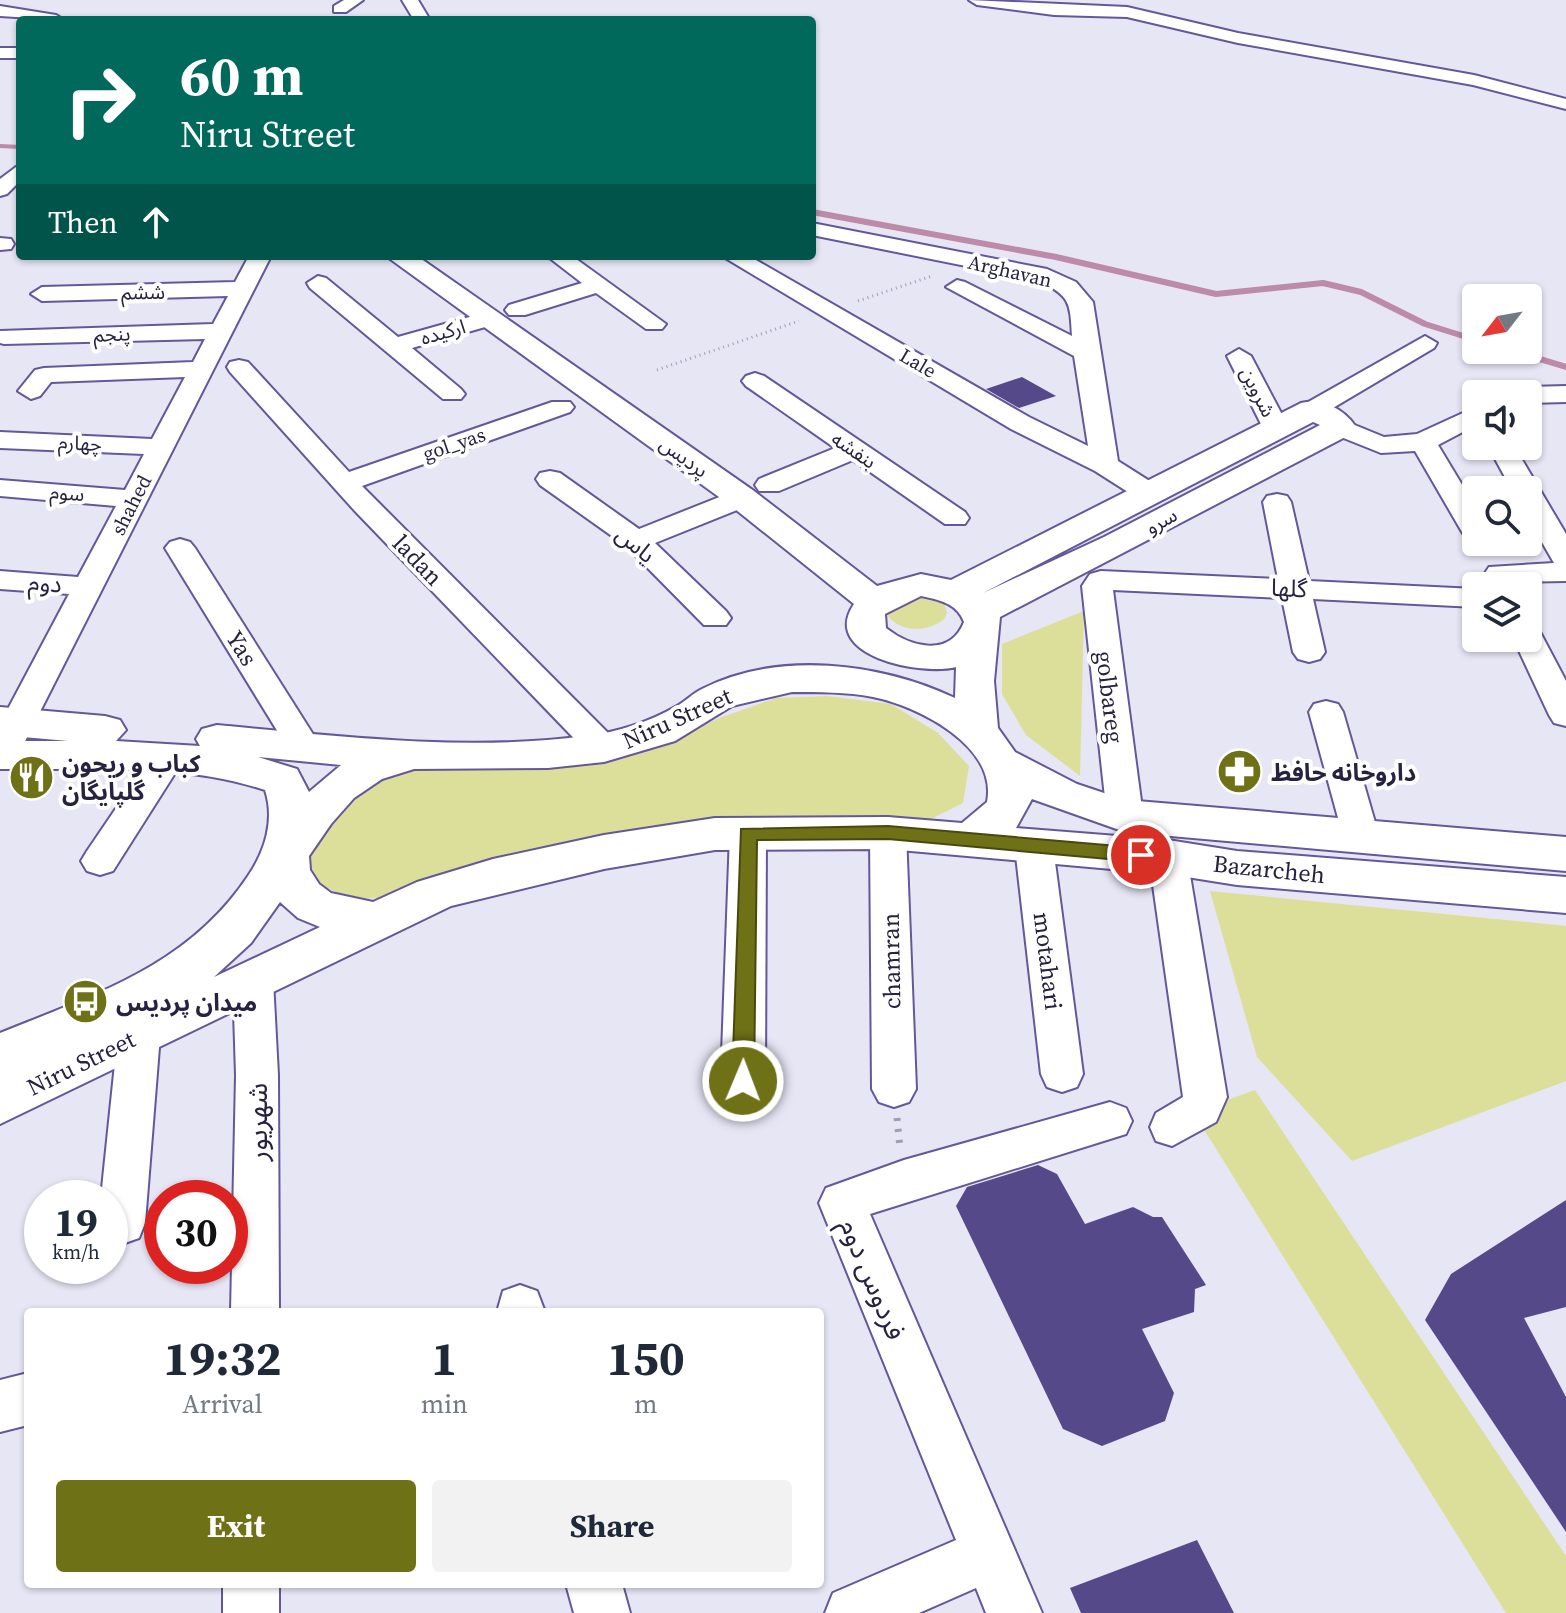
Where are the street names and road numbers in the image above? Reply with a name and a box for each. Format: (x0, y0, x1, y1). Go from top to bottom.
street label: Arghavan (965, 248, 1055, 294)
street label: ششم (121, 278, 165, 307)
street label: ارکیده (417, 312, 469, 352)
street label: پنجم (93, 319, 131, 350)
street label: Lale (894, 341, 942, 385)
street label: شروین (1233, 362, 1283, 422)
street label: gol_yas (419, 420, 489, 468)
street label: بنفشه (826, 425, 882, 475)
street label: چهارم (57, 428, 103, 459)
street label: پردیس (654, 430, 714, 484)
street label: shahed (104, 469, 158, 540)
street label: سوم (49, 478, 85, 509)
street label: سرو (1140, 501, 1182, 541)
street label: یاس (609, 517, 663, 571)
street label: ladan (386, 527, 450, 593)
street label: دوم (27, 565, 63, 603)
street label: گلها (1270, 571, 1309, 605)
street label: Yas (218, 624, 266, 672)
street label: golbareg (1088, 649, 1132, 745)
street label: Niru Street (617, 679, 737, 757)
street label: Bazarcheh (1211, 847, 1327, 891)
street label: motahari (1026, 910, 1070, 1012)
street label: chamran (874, 913, 908, 1009)
street label: Niru Street (21, 1023, 141, 1103)
street label: شهریور (238, 1083, 276, 1162)
street label: فردوس دوم (829, 1212, 916, 1346)

